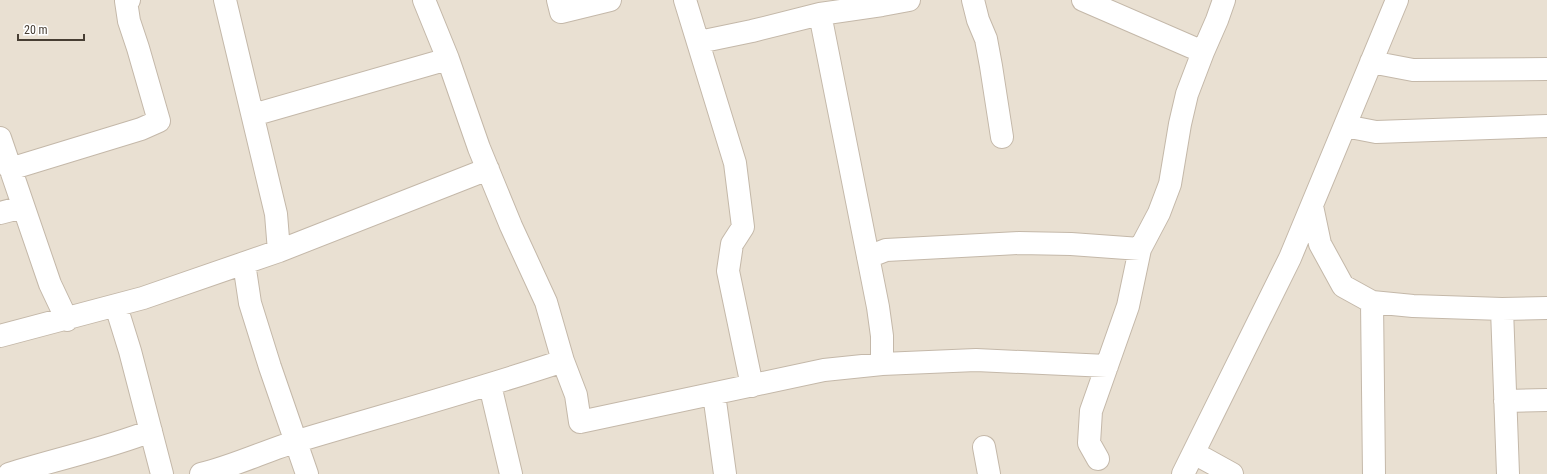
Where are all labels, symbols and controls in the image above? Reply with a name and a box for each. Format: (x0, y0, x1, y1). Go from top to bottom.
scale bar (18, 16, 84, 42)
text: 20 m (24, 23, 48, 37)

